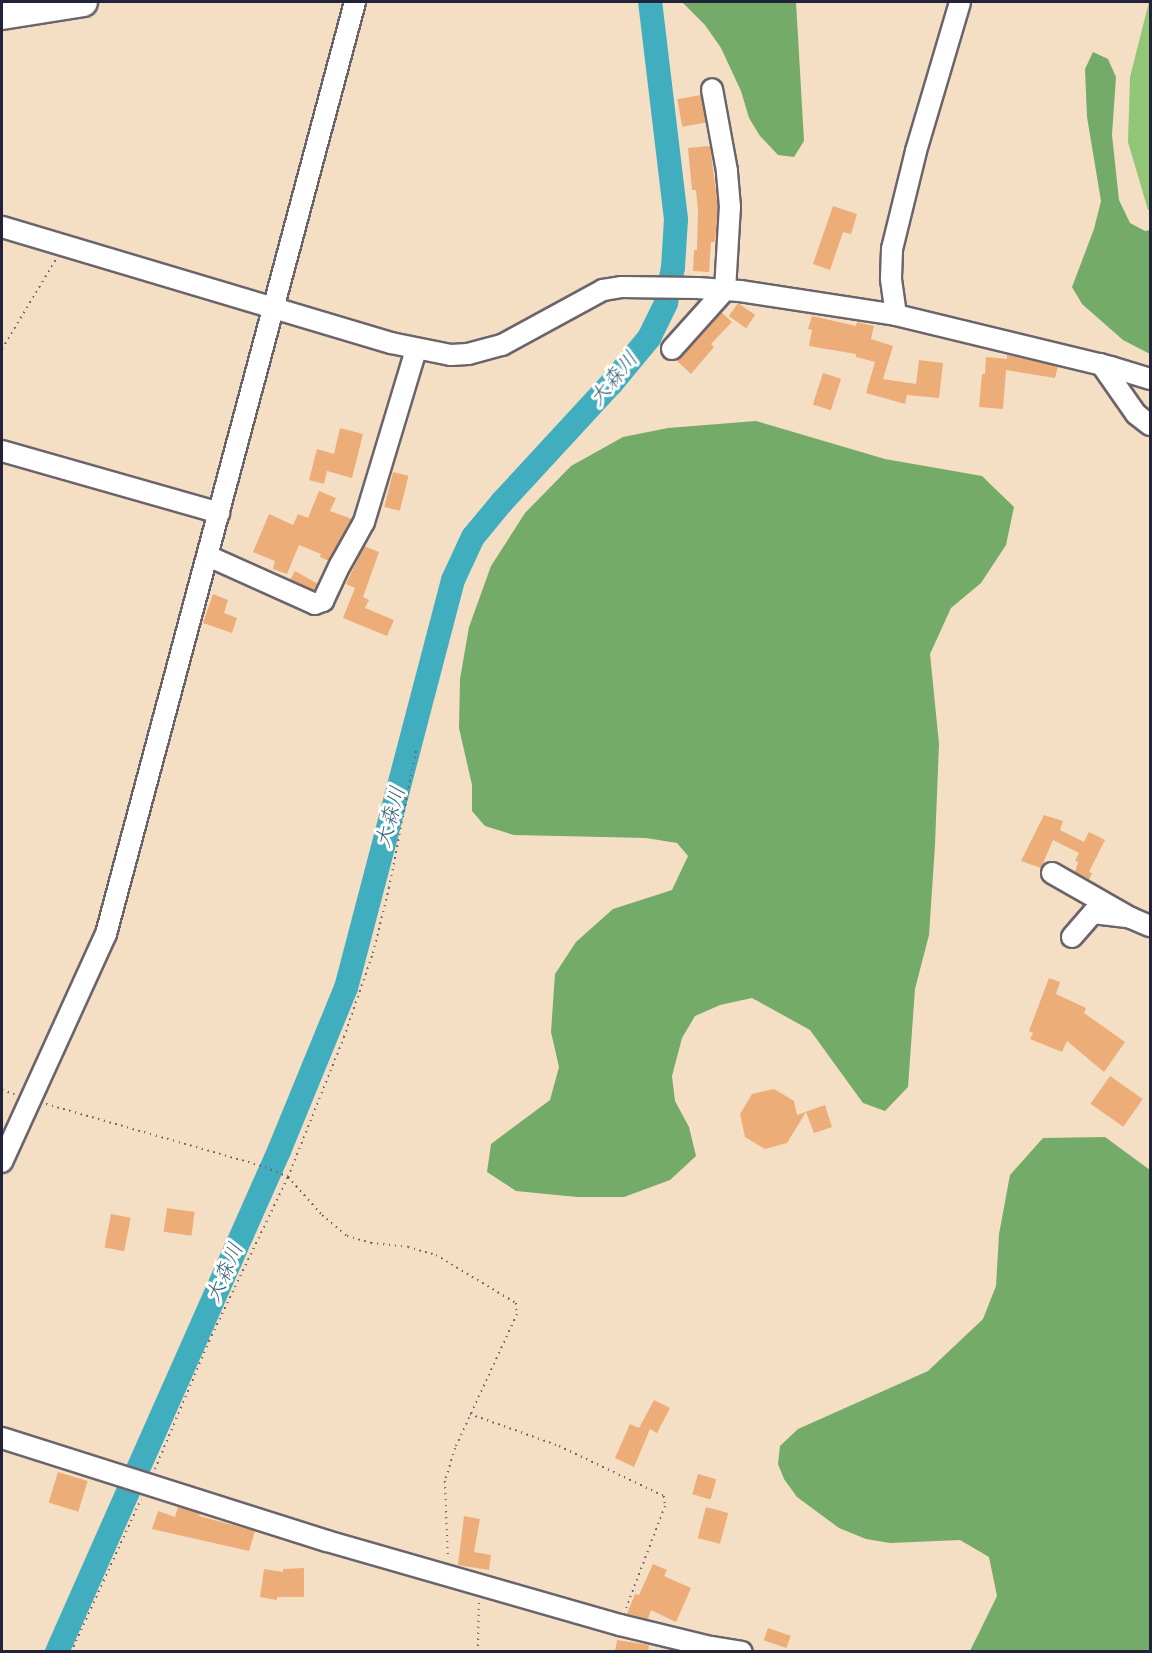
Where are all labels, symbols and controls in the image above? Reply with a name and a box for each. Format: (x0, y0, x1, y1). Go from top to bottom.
water label: 大森川 (584, 347, 644, 411)
water label: 大森川 (371, 783, 411, 851)
water label: 大森川 (201, 1239, 249, 1307)

